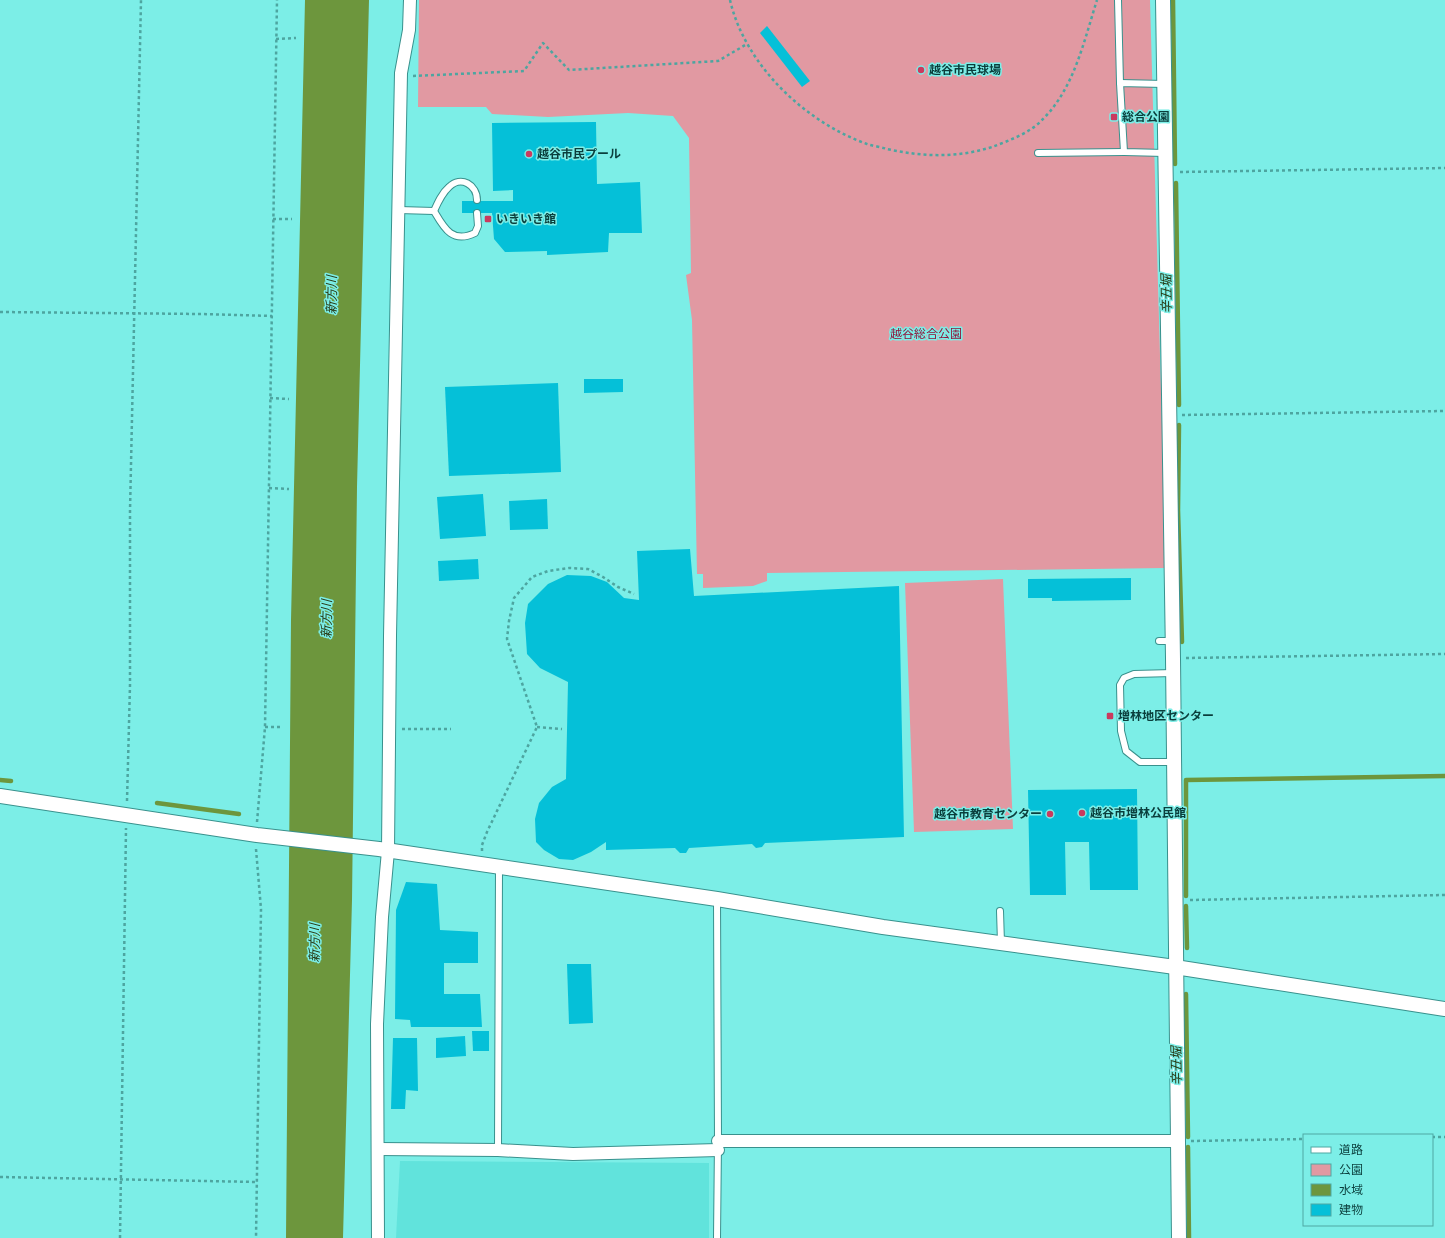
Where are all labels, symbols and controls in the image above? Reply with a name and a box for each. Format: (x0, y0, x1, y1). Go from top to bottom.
place label: 越谷市民球場 (929, 63, 1001, 77)
marker: 越谷市民球場 (916, 65, 926, 75)
place label: 総合公園 (1122, 110, 1170, 124)
marker: 総合公園 (1109, 112, 1119, 122)
place label: 越谷市民プール (537, 147, 621, 161)
marker: 越谷市民プール (524, 149, 534, 159)
place label: いきいき館 (496, 212, 556, 226)
marker: いきいき館 (483, 214, 493, 224)
water label: 辛丑堀 (1159, 272, 1174, 314)
water label: 新方川 (324, 273, 339, 315)
park label: 越谷総合公園 (890, 327, 962, 341)
water label: 新方川 (319, 597, 334, 639)
place label: 増林地区センター (1118, 709, 1214, 723)
marker: 増林地区センター (1105, 711, 1115, 721)
place label: 越谷市増林公民館 (1090, 806, 1186, 820)
place label: 越谷市教育センター (934, 807, 1042, 821)
marker: 越谷市増林公民館 (1077, 808, 1087, 818)
marker: 越谷市教育センター (1045, 809, 1055, 819)
water label: 新方川 (307, 921, 322, 963)
water label: 辛丑堀 (1169, 1044, 1184, 1086)
legend (1303, 1134, 1433, 1226)
text: 道路 (1339, 1143, 1363, 1157)
text: 公園 (1339, 1163, 1363, 1177)
text: 水域 (1339, 1183, 1363, 1197)
text: 建物 (1339, 1203, 1363, 1217)

